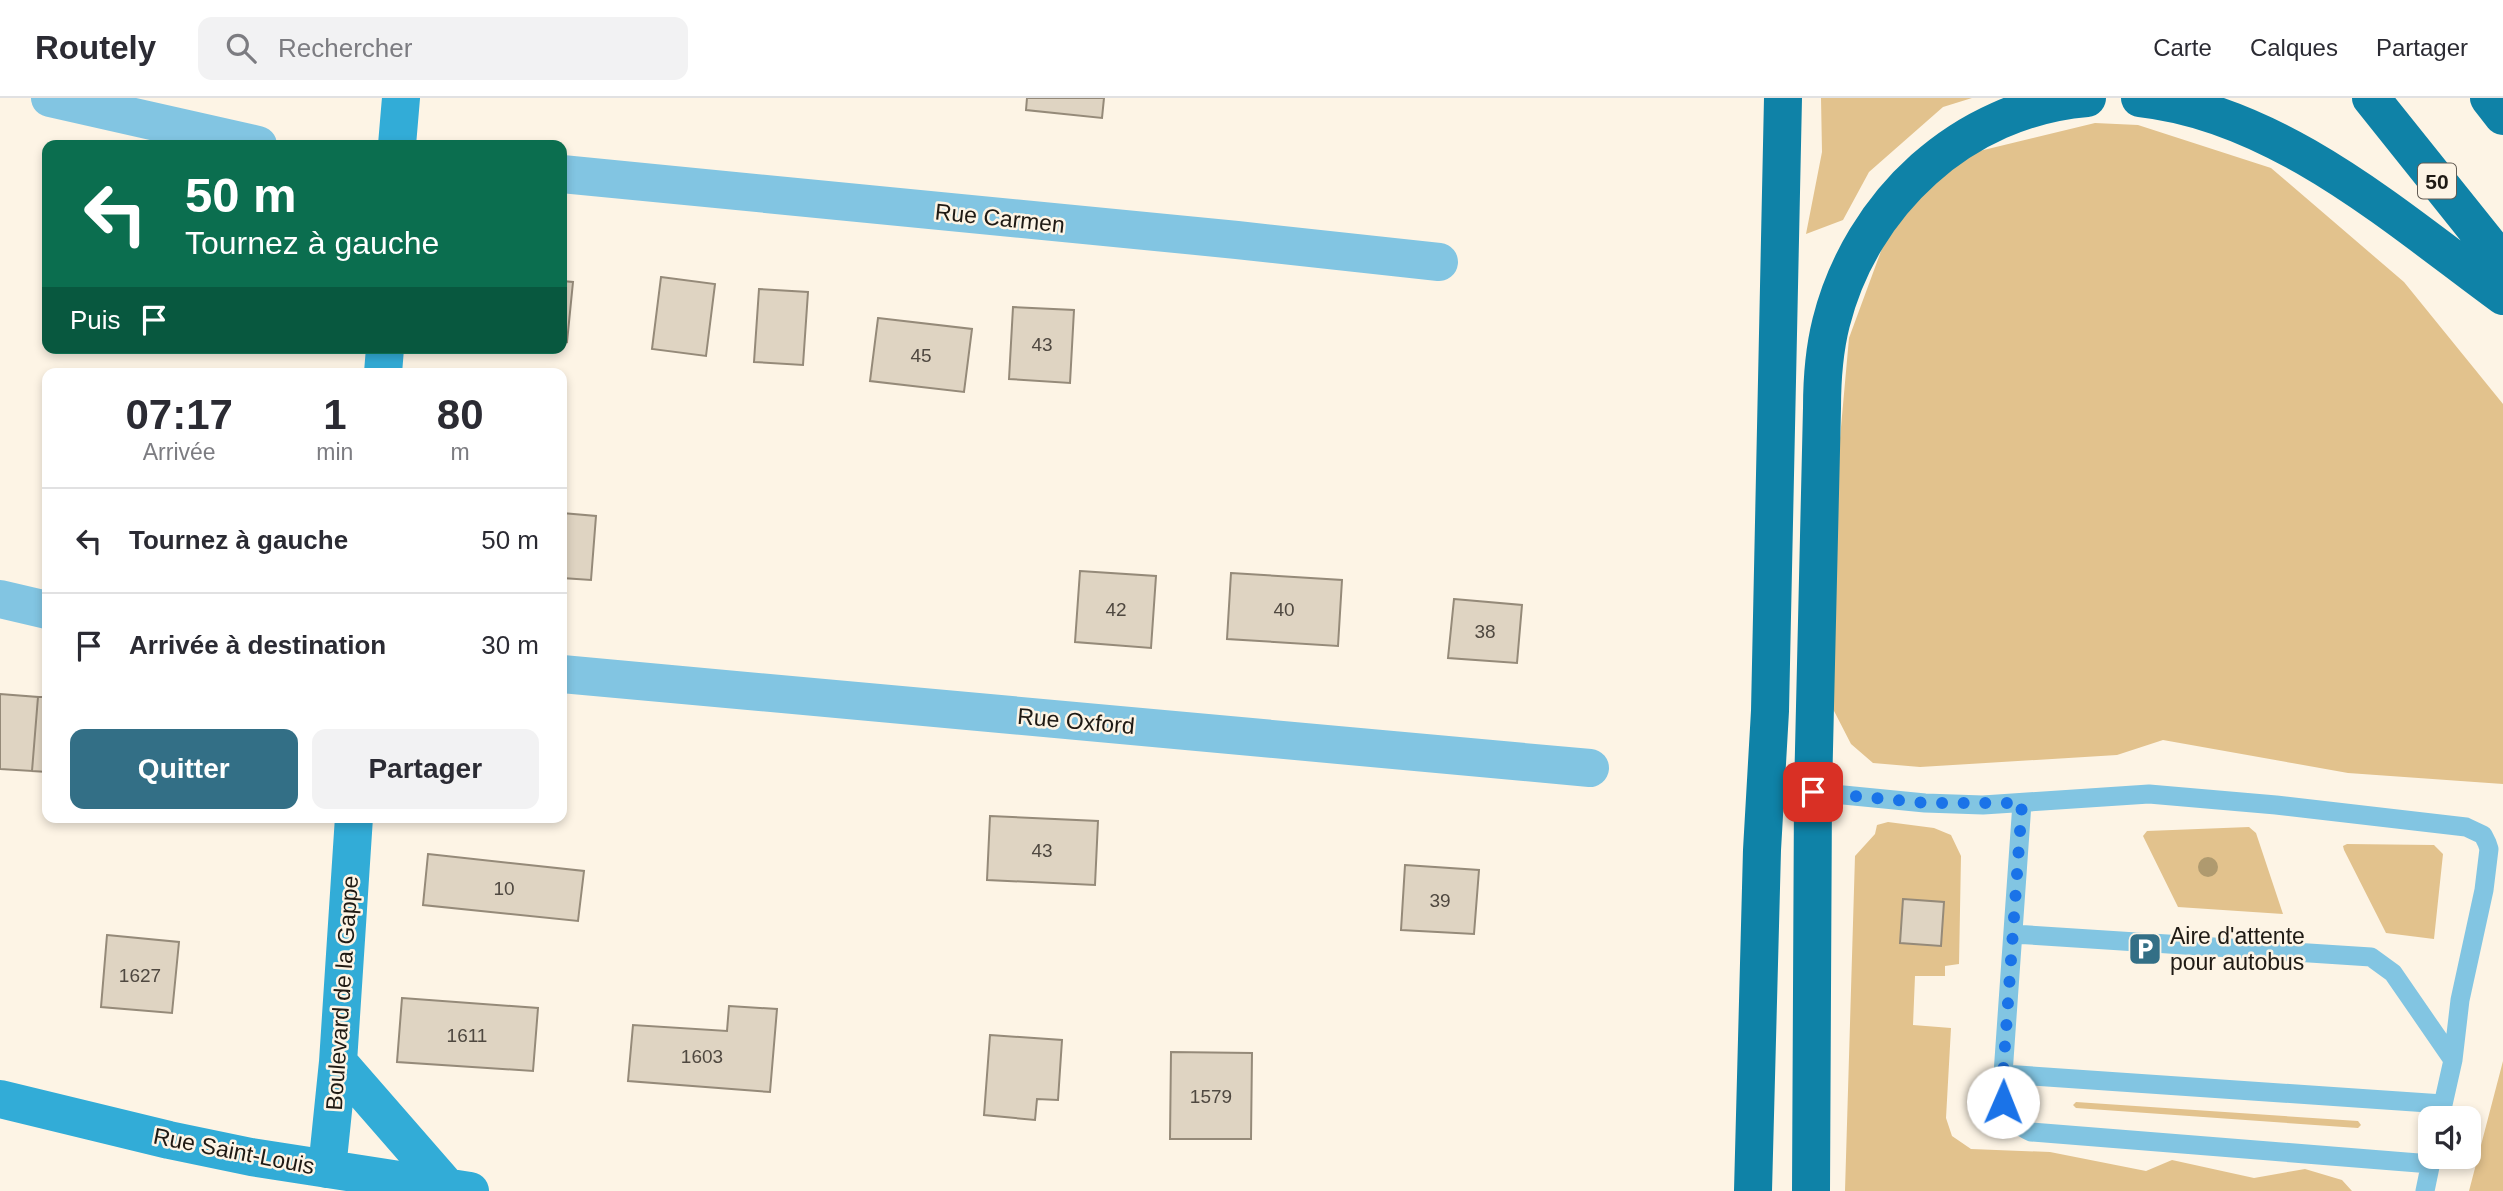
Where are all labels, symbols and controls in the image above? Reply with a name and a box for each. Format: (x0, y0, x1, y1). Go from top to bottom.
search box (198, 17, 688, 80)
text: Routely (35, 29, 156, 66)
icon: search (222, 29, 260, 67)
text: Rechercher (278, 33, 412, 63)
text: Carte (2153, 34, 2212, 61)
text: Calques (2250, 34, 2338, 61)
text: Partager (2376, 34, 2468, 61)
road number: 50 (2418, 164, 2456, 198)
icon: left (70, 168, 161, 259)
text: 50 m (185, 168, 297, 222)
street label: Rue Carmen (934, 198, 1066, 238)
text: Tournez à gauche (185, 225, 439, 261)
icon: arrive (135, 301, 173, 339)
text: Puis (70, 305, 121, 335)
house number: 43 (1031, 334, 1053, 355)
house number: 45 (910, 345, 932, 366)
text: 07:17 (125, 391, 233, 438)
text: 1 (323, 391, 347, 438)
text: 80 (437, 391, 484, 438)
text: Arrivée (143, 439, 216, 465)
text: min (316, 439, 353, 465)
text: m (451, 439, 470, 465)
icon: left (70, 522, 108, 560)
text: Tournez à gauche (129, 525, 348, 555)
text: 50 m (481, 525, 539, 555)
house number: 42 (1105, 599, 1127, 620)
house number: 40 (1273, 599, 1295, 620)
house number: 38 (1474, 621, 1496, 642)
icon: arrive (70, 627, 108, 665)
text: Arrivée à destination (129, 630, 386, 660)
text: 30 m (481, 630, 539, 660)
street label: Rue Oxford (1016, 703, 1136, 739)
button: Quitter (70, 729, 298, 809)
button: Partager (312, 729, 539, 809)
pin (1783, 762, 1843, 822)
icon: arrive (1794, 773, 1832, 811)
house number: 43 (1031, 840, 1053, 861)
street label: Boulevard de la Gappe (321, 875, 363, 1111)
house number: 10 (493, 878, 515, 899)
house number: 39 (1429, 890, 1451, 911)
place label: Aire d'attente pour autobus (2170, 923, 2305, 975)
parking icon: Aire d'attente pour autobus (2126, 930, 2164, 968)
house number: 1627 (119, 965, 161, 986)
house number: 1611 (447, 1025, 487, 1046)
house number: 1603 (681, 1046, 723, 1067)
position arrow (1966, 1065, 2040, 1139)
house number: 1579 (1190, 1086, 1232, 1107)
map controls (2418, 1106, 2481, 1169)
button: sound (2418, 1106, 2481, 1169)
street label: Rue Saint-Louis (151, 1123, 317, 1179)

